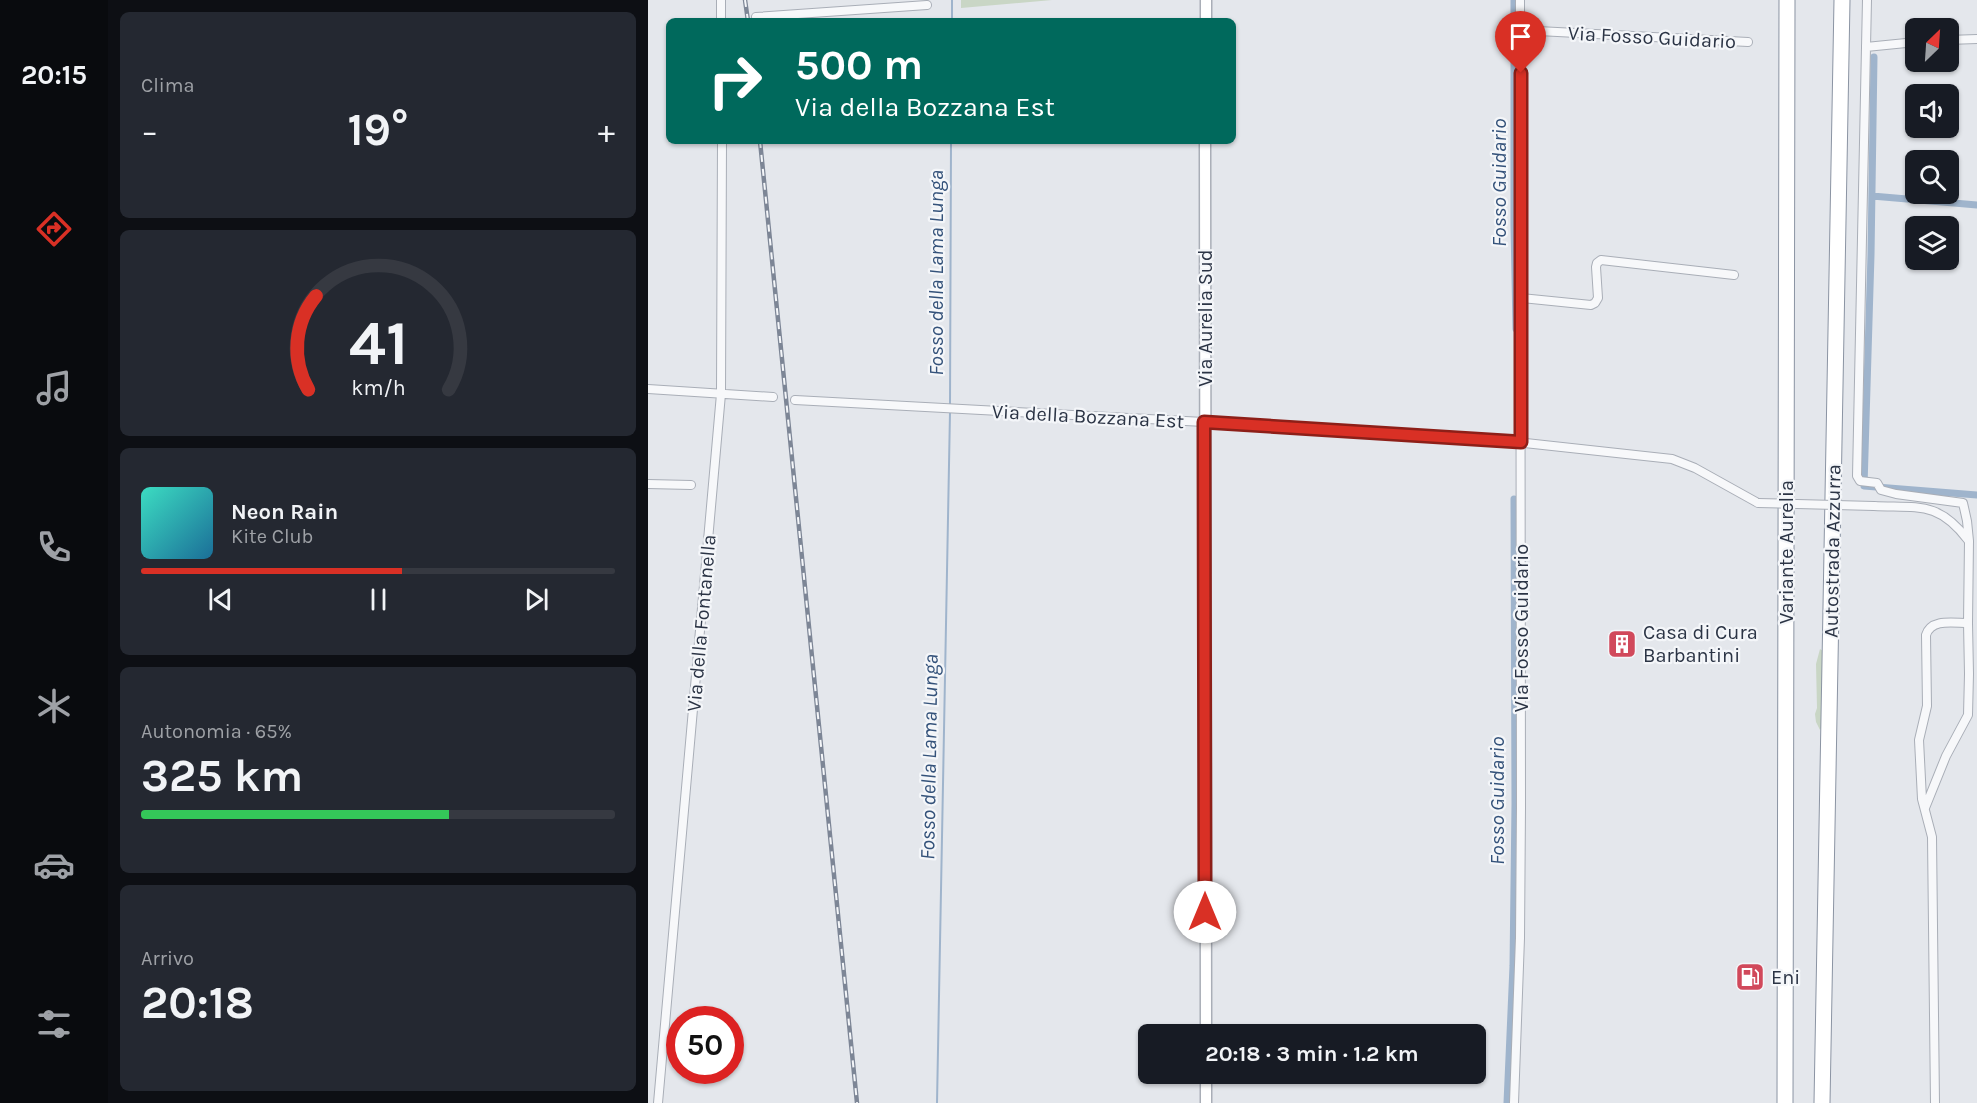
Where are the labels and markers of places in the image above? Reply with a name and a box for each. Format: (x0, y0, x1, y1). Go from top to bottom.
pin (1495, 11, 1546, 73)
place label: Casa di Cura Barbantini (1643, 621, 1758, 667)
building icon: Casa di Cura Barbantini (1606, 628, 1638, 660)
fuel station icon: Eni (1734, 961, 1766, 993)
place label: Eni (1771, 966, 1800, 989)

